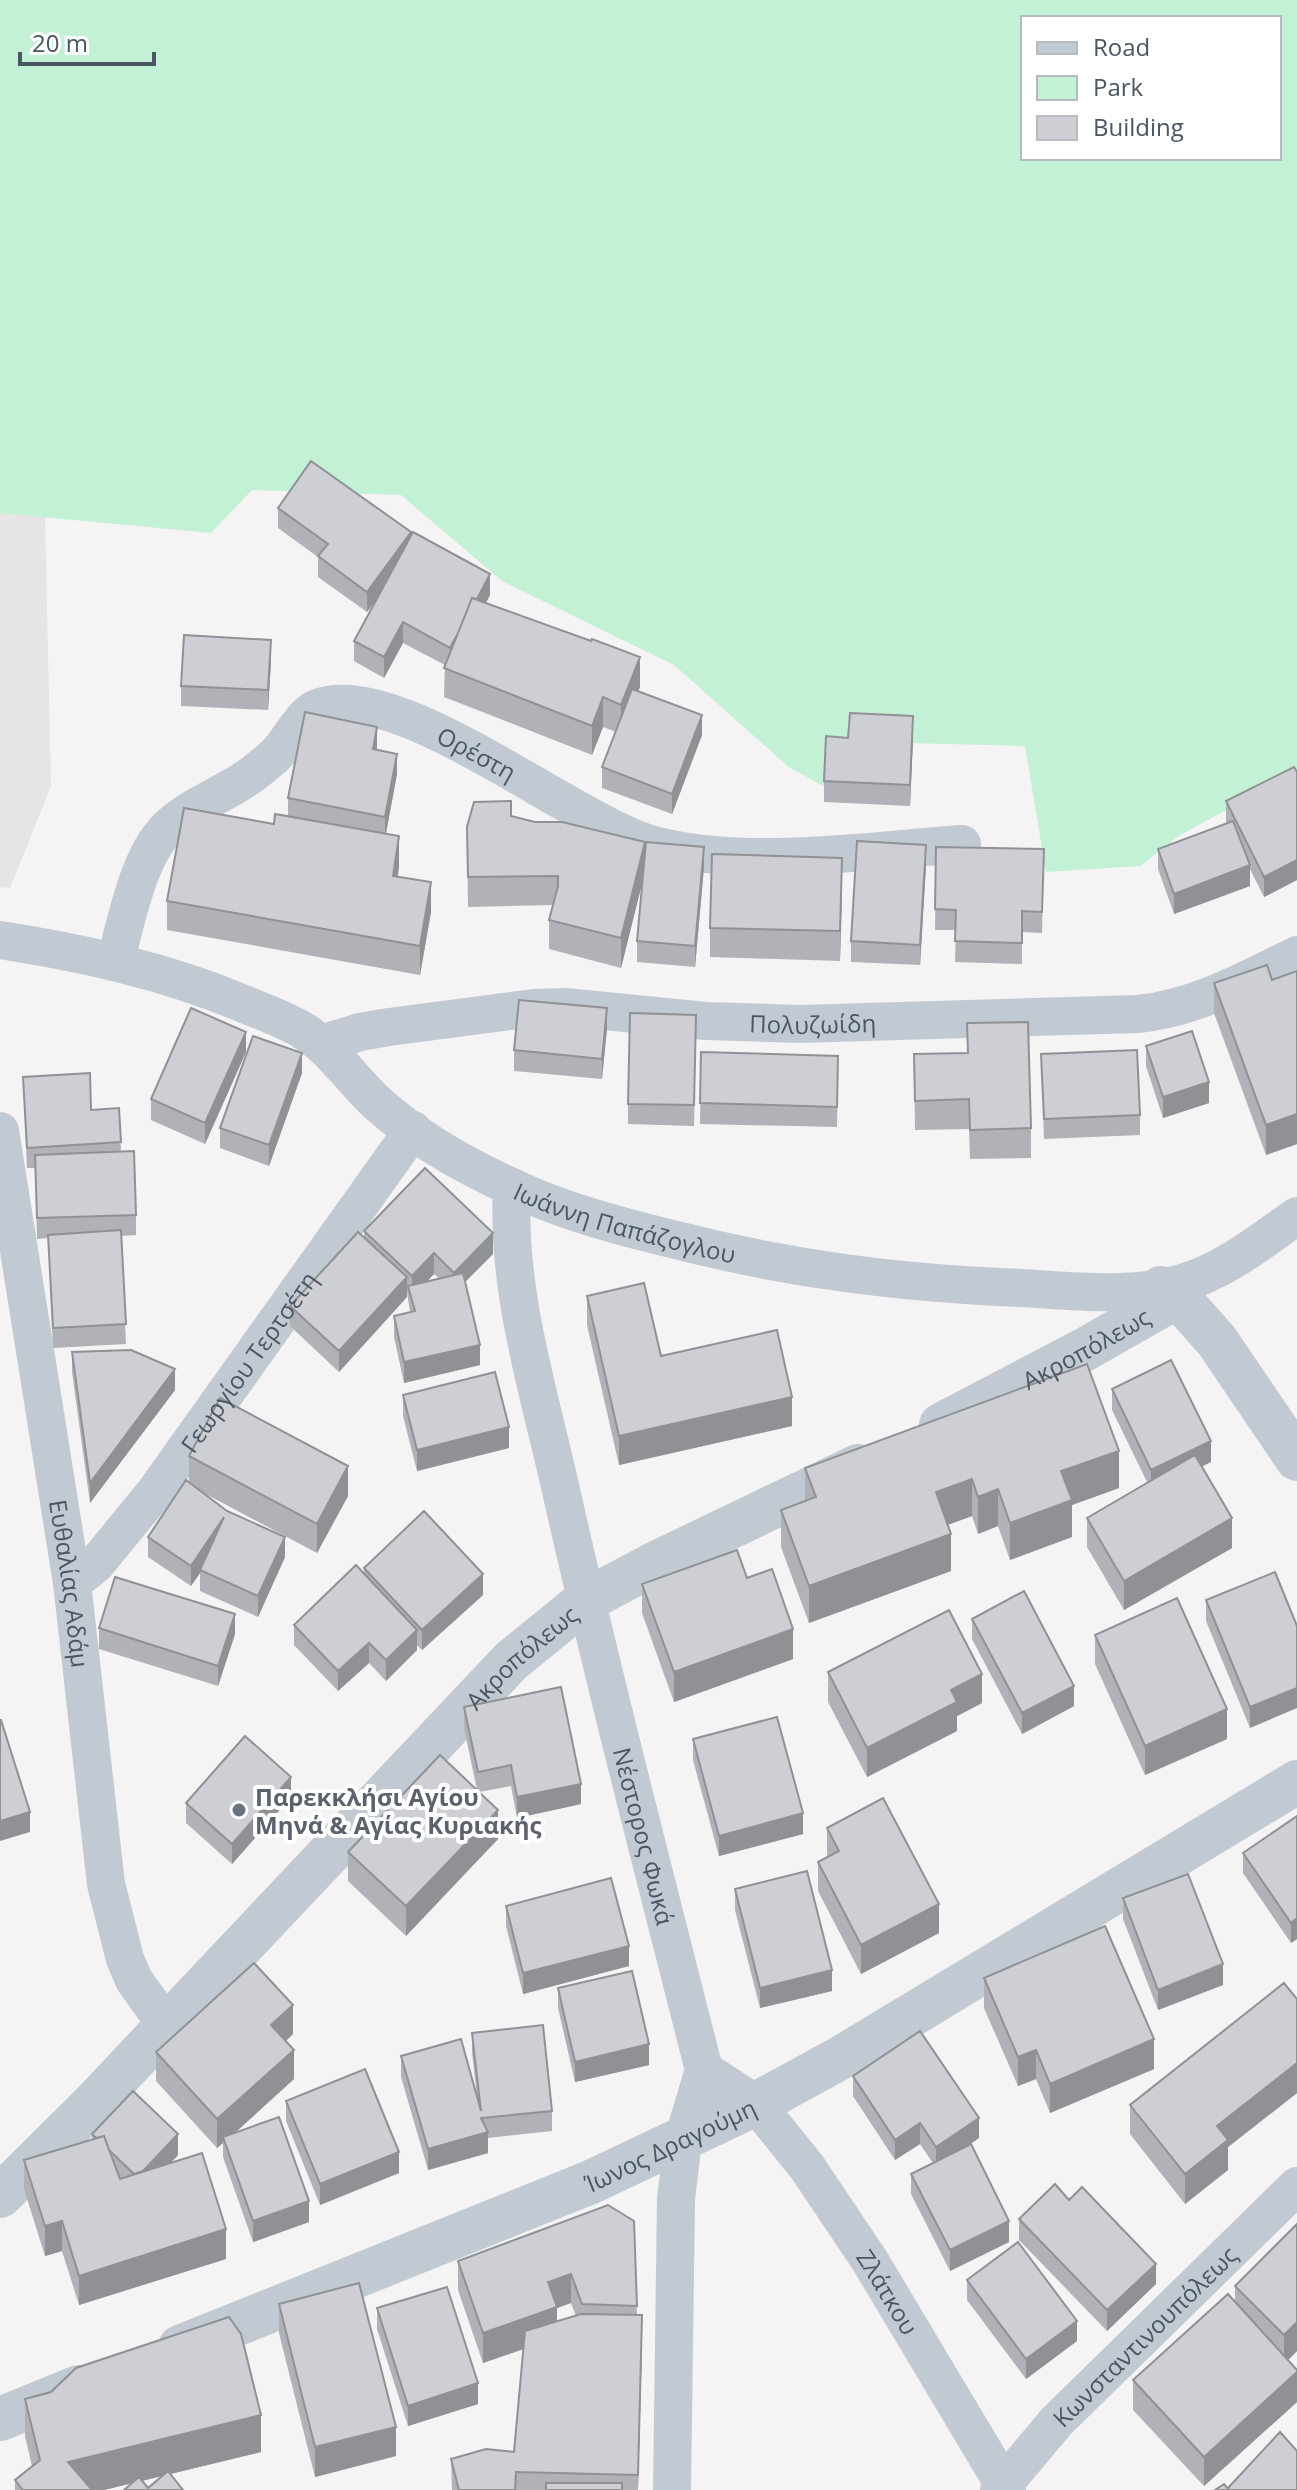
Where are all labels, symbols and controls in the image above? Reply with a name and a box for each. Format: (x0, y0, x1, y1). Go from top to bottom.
scale bar (20, 16, 154, 66)
legend (1021, 16, 1281, 160)
text: 20 m (32, 26, 88, 59)
text: Road (1093, 30, 1150, 63)
text: Park (1093, 70, 1144, 103)
text: Building (1093, 110, 1184, 143)
street label: Ορέστη (432, 718, 523, 788)
street label: Πολυζωίδη (749, 1005, 877, 1041)
street label: Ιωάννη Παπάζογλου (509, 1174, 739, 1270)
street label: Γεωργίου Τερτσέτη (172, 1264, 324, 1459)
street label: Ακροπόλεως (1016, 1299, 1156, 1396)
street label: Ευθαλίας Αδάμ (42, 1497, 98, 1669)
street label: Ακροπόλεως (457, 1597, 584, 1716)
street label: Νέστορος Φωκά (606, 1744, 683, 1928)
place label: Παρεκκλήσι Αγίου Μηνά & Αγίας Κυριακής (255, 1780, 542, 1841)
marker: Παρεκκλήσι Αγίου Μηνά & Αγίας Κυριακής (230, 1801, 248, 1819)
street label: Ίωνος Δραγούμη (578, 2090, 761, 2200)
street label: Κωνσταντινουπόλεως (1045, 2238, 1244, 2434)
street label: Ζλάτκου (850, 2242, 927, 2341)

